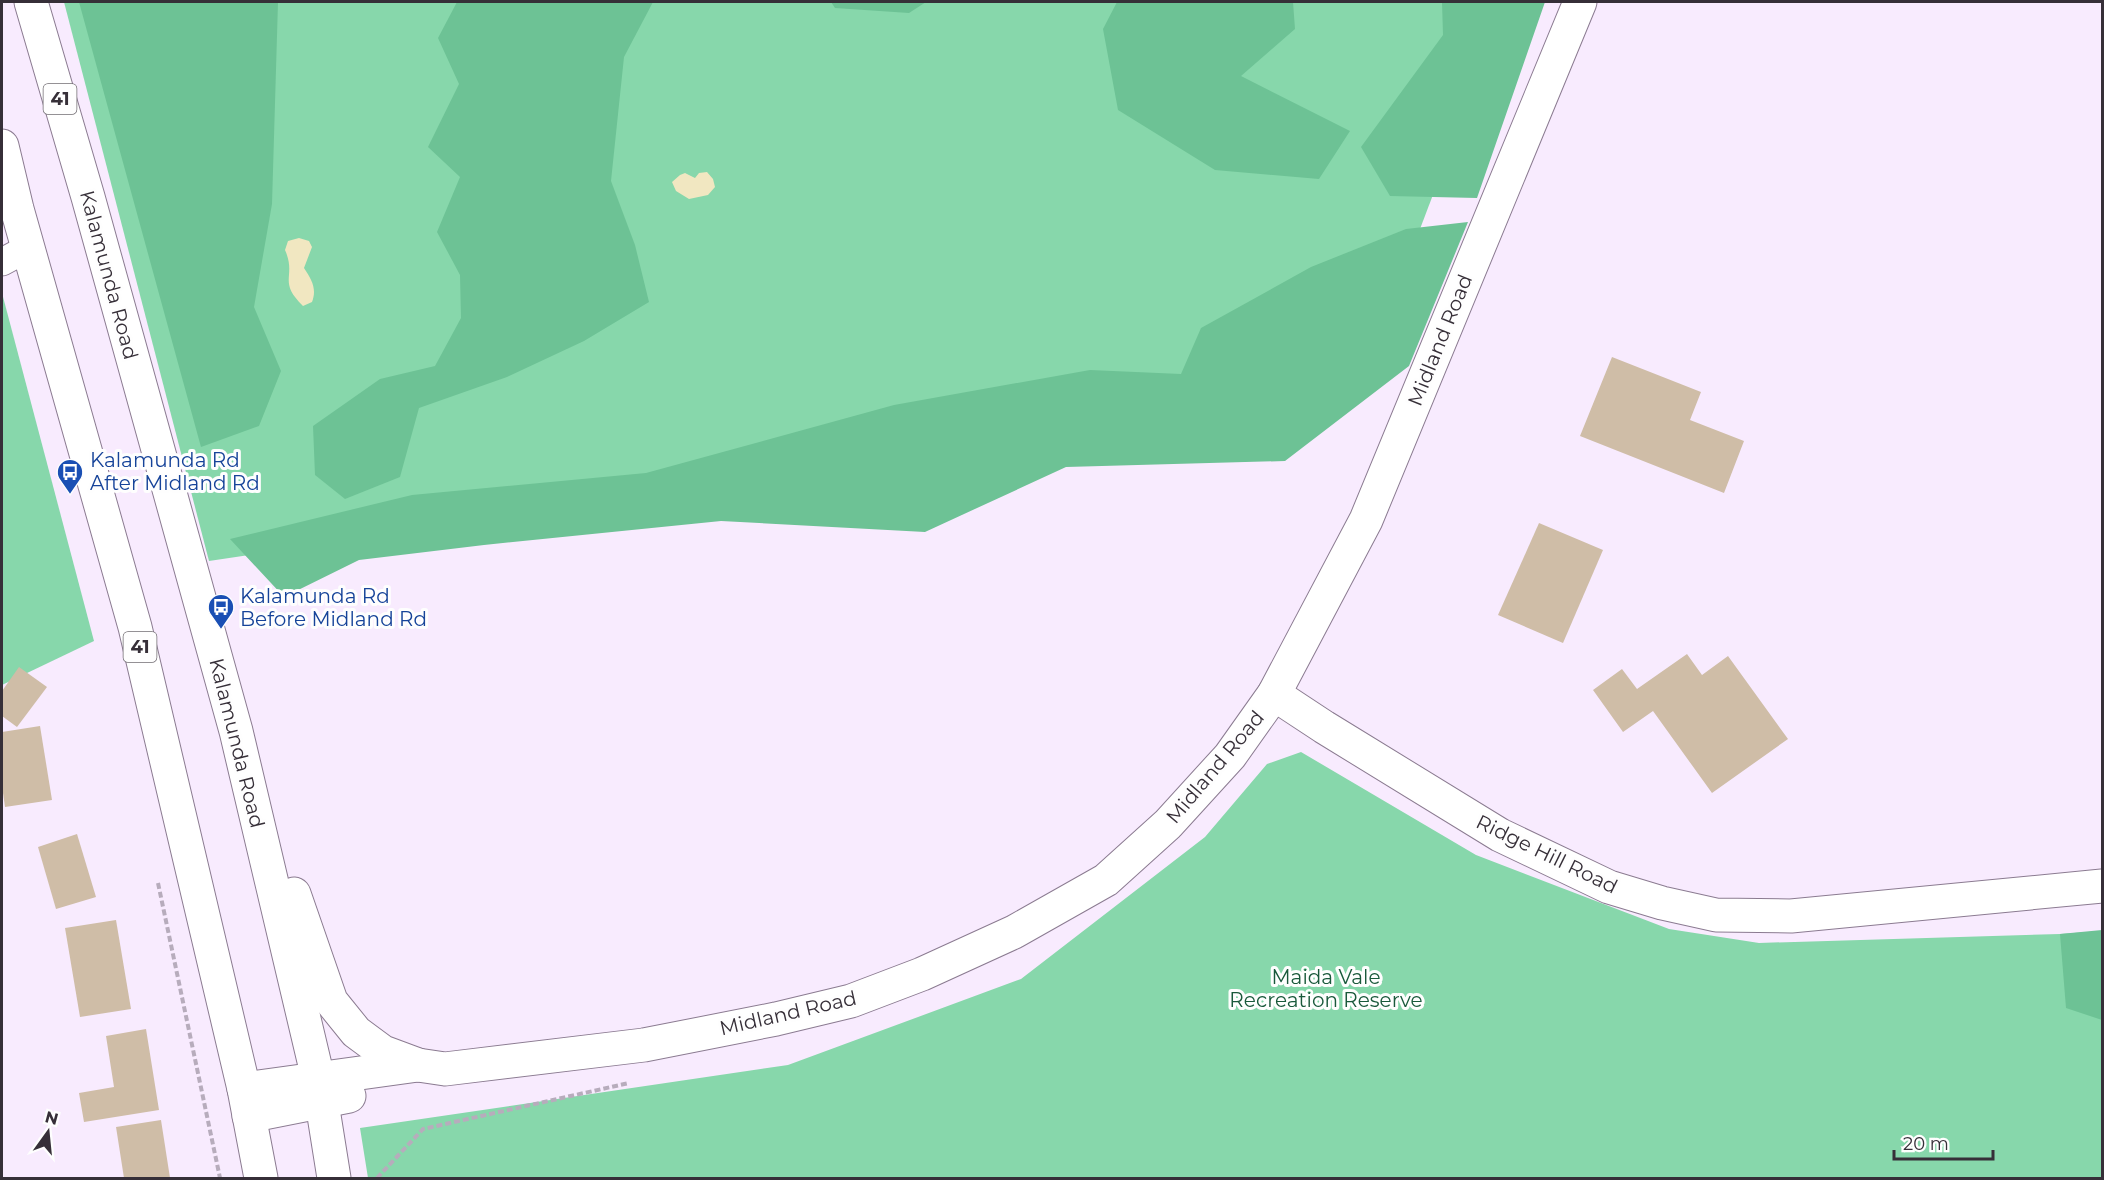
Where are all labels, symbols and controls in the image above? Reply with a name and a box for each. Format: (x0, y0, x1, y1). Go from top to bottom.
road number: 41 (44, 84, 76, 114)
street label: Kalamunda Road (75, 188, 143, 362)
street label: Midland Road (1403, 271, 1477, 409)
place label: Kalamunda Rd After Midland Rd (90, 448, 260, 495)
bus stop icon: Kalamunda Rd After Midland Rd (55, 457, 85, 495)
place label: Kalamunda Rd Before Midland Rd (240, 584, 427, 631)
bus stop icon: Kalamunda Rd Before Midland Rd (206, 592, 236, 630)
road number: 41 (124, 632, 156, 662)
street label: Kalamunda Road (204, 656, 270, 830)
street label: Midland Road (1161, 706, 1269, 828)
street label: Ridge Hill Road (1472, 809, 1622, 899)
park label: Maida Vale Recreation Reserve (1229, 965, 1423, 1012)
street label: Midland Road (717, 986, 859, 1040)
north arrow (18, 1102, 78, 1162)
text: N (43, 1107, 60, 1129)
scale bar (1894, 1123, 1993, 1161)
text: 20 m (1903, 1133, 1949, 1155)

